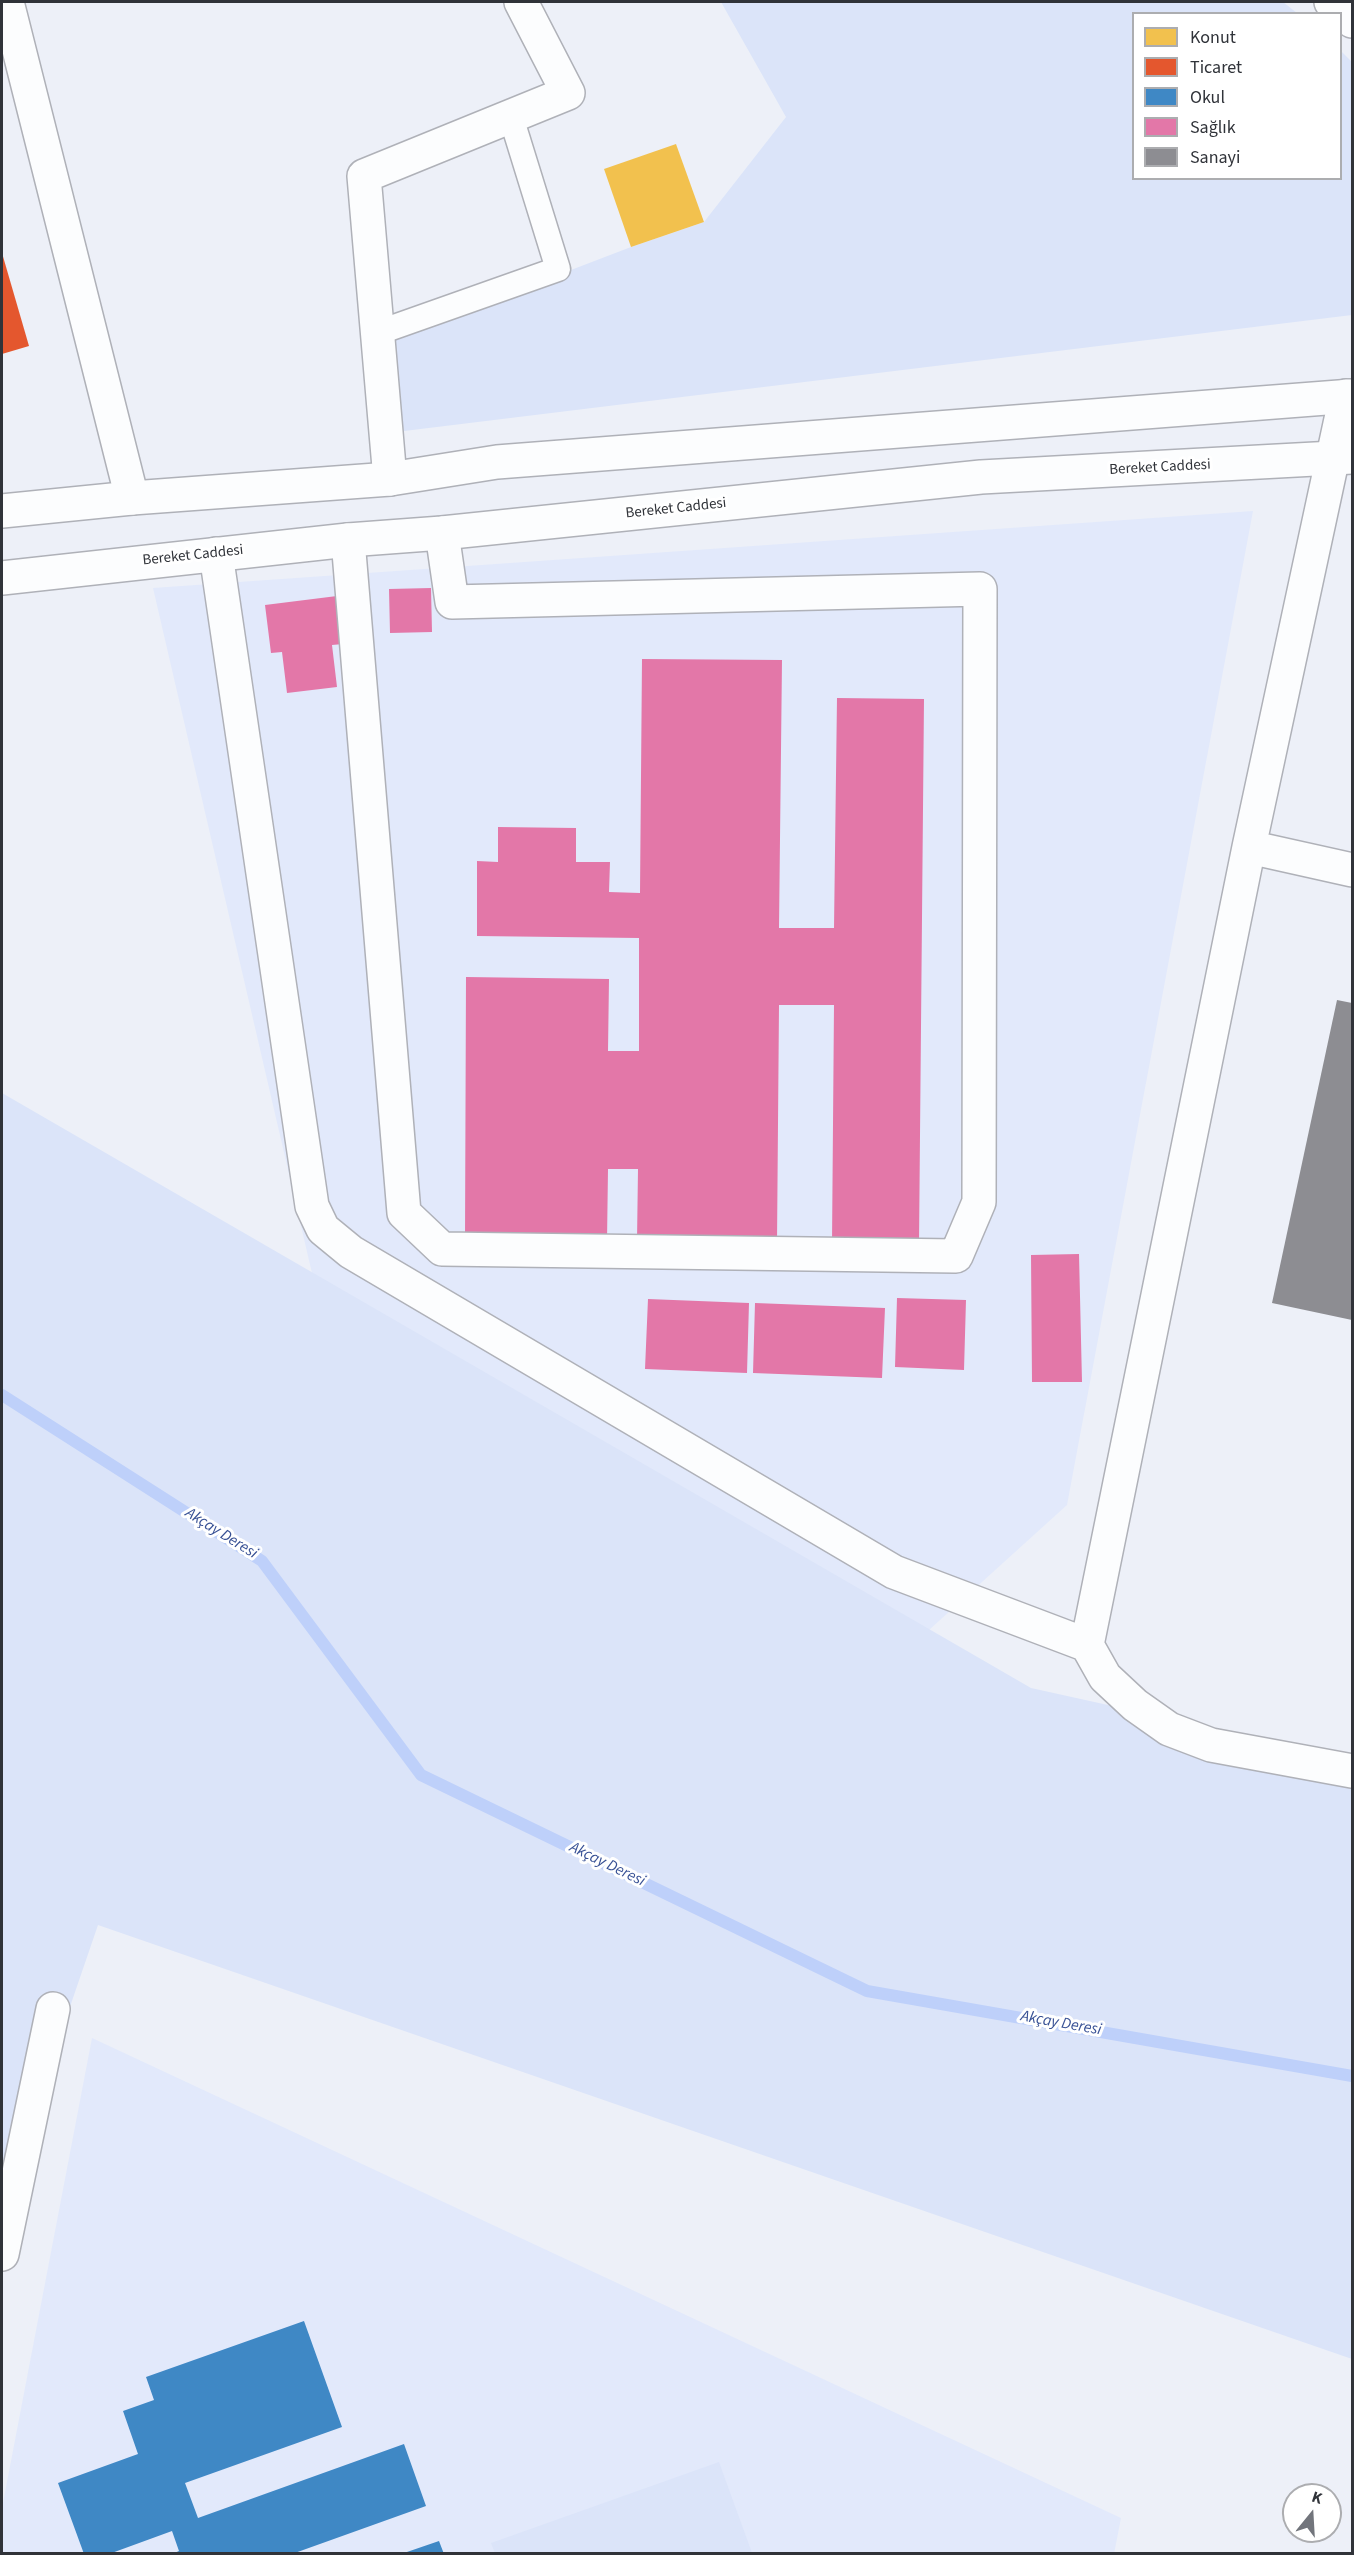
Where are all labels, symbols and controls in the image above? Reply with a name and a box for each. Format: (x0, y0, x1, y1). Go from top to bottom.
legend (1132, 12, 1342, 180)
text: Konut (1190, 25, 1236, 50)
text: Ticaret (1190, 55, 1242, 80)
text: Okul (1190, 85, 1225, 110)
text: Sağlık (1190, 115, 1236, 140)
text: Sanayi (1190, 145, 1240, 170)
street label: Bereket Caddesi (1109, 456, 1211, 480)
street label: Bereket Caddesi (625, 495, 727, 523)
street label: Bereket Caddesi (142, 542, 244, 570)
water label: Akçay Deresi (181, 1504, 261, 1564)
water label: Akçay Deresi (566, 1838, 648, 1892)
water label: Akçay Deresi (1019, 2007, 1103, 2041)
north arrow (1282, 2483, 1342, 2543)
text: K (1309, 2486, 1325, 2510)

